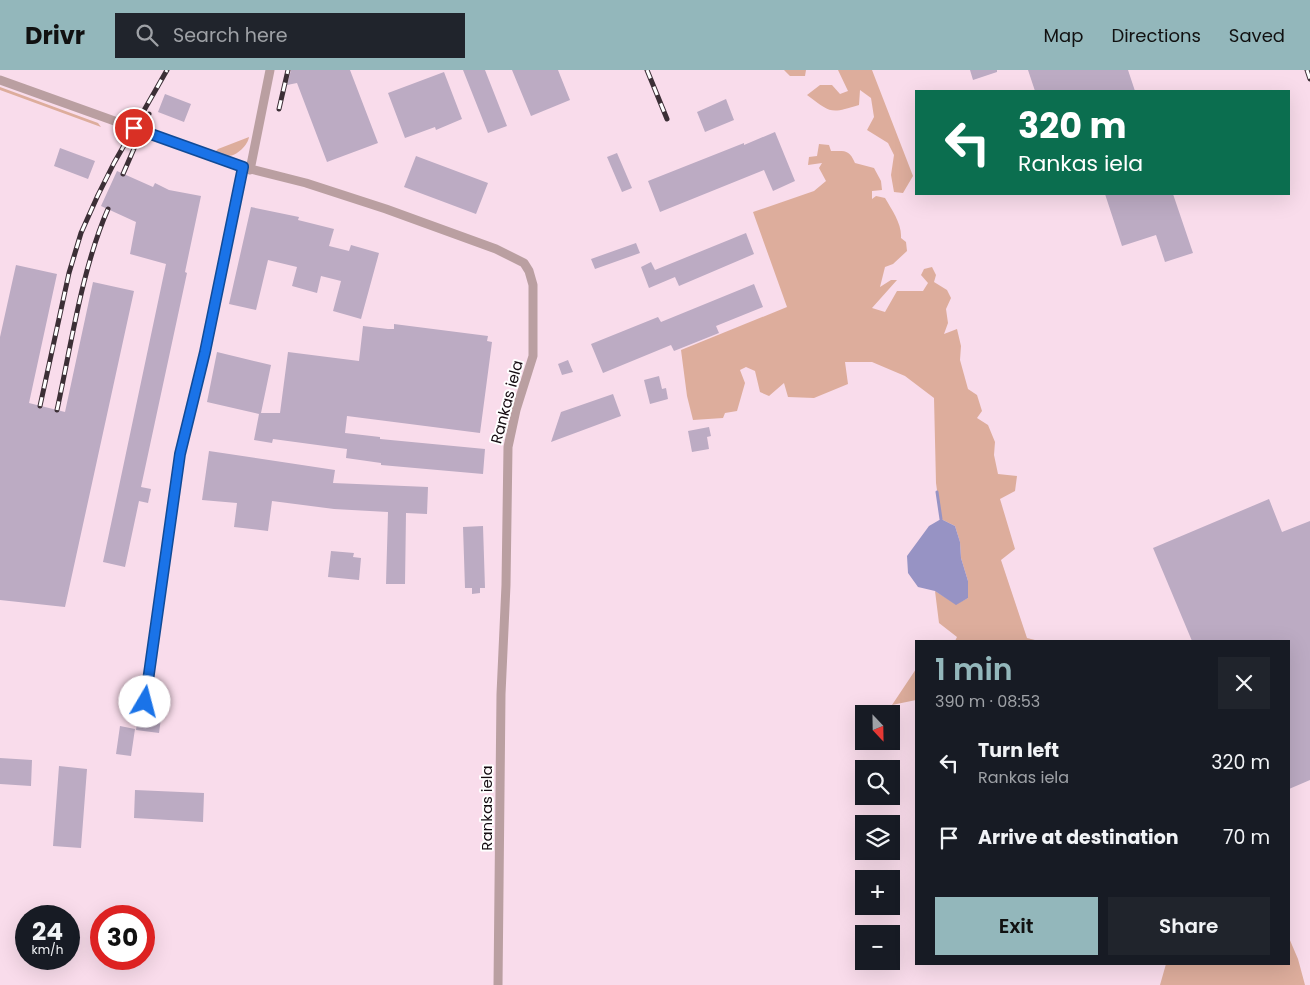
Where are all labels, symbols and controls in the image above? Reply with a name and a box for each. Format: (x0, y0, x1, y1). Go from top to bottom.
search box (115, 13, 465, 58)
text: Drivr (25, 19, 85, 52)
icon: search (133, 21, 161, 49)
text: Search here (173, 22, 288, 49)
text: Map (1044, 23, 1083, 48)
text: Directions (1111, 23, 1201, 48)
text: Saved (1229, 23, 1285, 48)
text: 320 m (1018, 101, 1126, 150)
pin (113, 107, 155, 149)
icon: left (935, 110, 1000, 175)
icon: arrive (120, 114, 148, 142)
text: Rankas iela (1018, 148, 1143, 179)
street label: Rankas iela (485, 358, 528, 446)
text: 1 min (935, 648, 1013, 691)
button: close (1218, 657, 1270, 709)
position arrow (118, 675, 170, 727)
text: 390 m · 08:53 (935, 690, 1040, 713)
north arrow (855, 705, 900, 750)
map controls (855, 705, 900, 970)
text: Turn left (978, 737, 1059, 764)
icon: left (935, 749, 963, 777)
text: 320 m (1211, 749, 1270, 776)
button: search (855, 760, 900, 805)
street label: Rankas iela (476, 765, 497, 851)
text: Rankas iela (978, 766, 1069, 789)
button: layers (855, 815, 900, 860)
icon: arrive (935, 824, 963, 852)
text: Arrive at destination (978, 824, 1179, 851)
text: 70 m (1223, 824, 1270, 851)
button: + (855, 870, 900, 915)
button: Exit (935, 897, 1098, 955)
button: Share (1108, 897, 1270, 955)
speed limit sign: 30 (90, 905, 155, 970)
text: 24 (32, 914, 63, 949)
button: − (855, 925, 900, 970)
text: km/h (32, 941, 63, 958)

